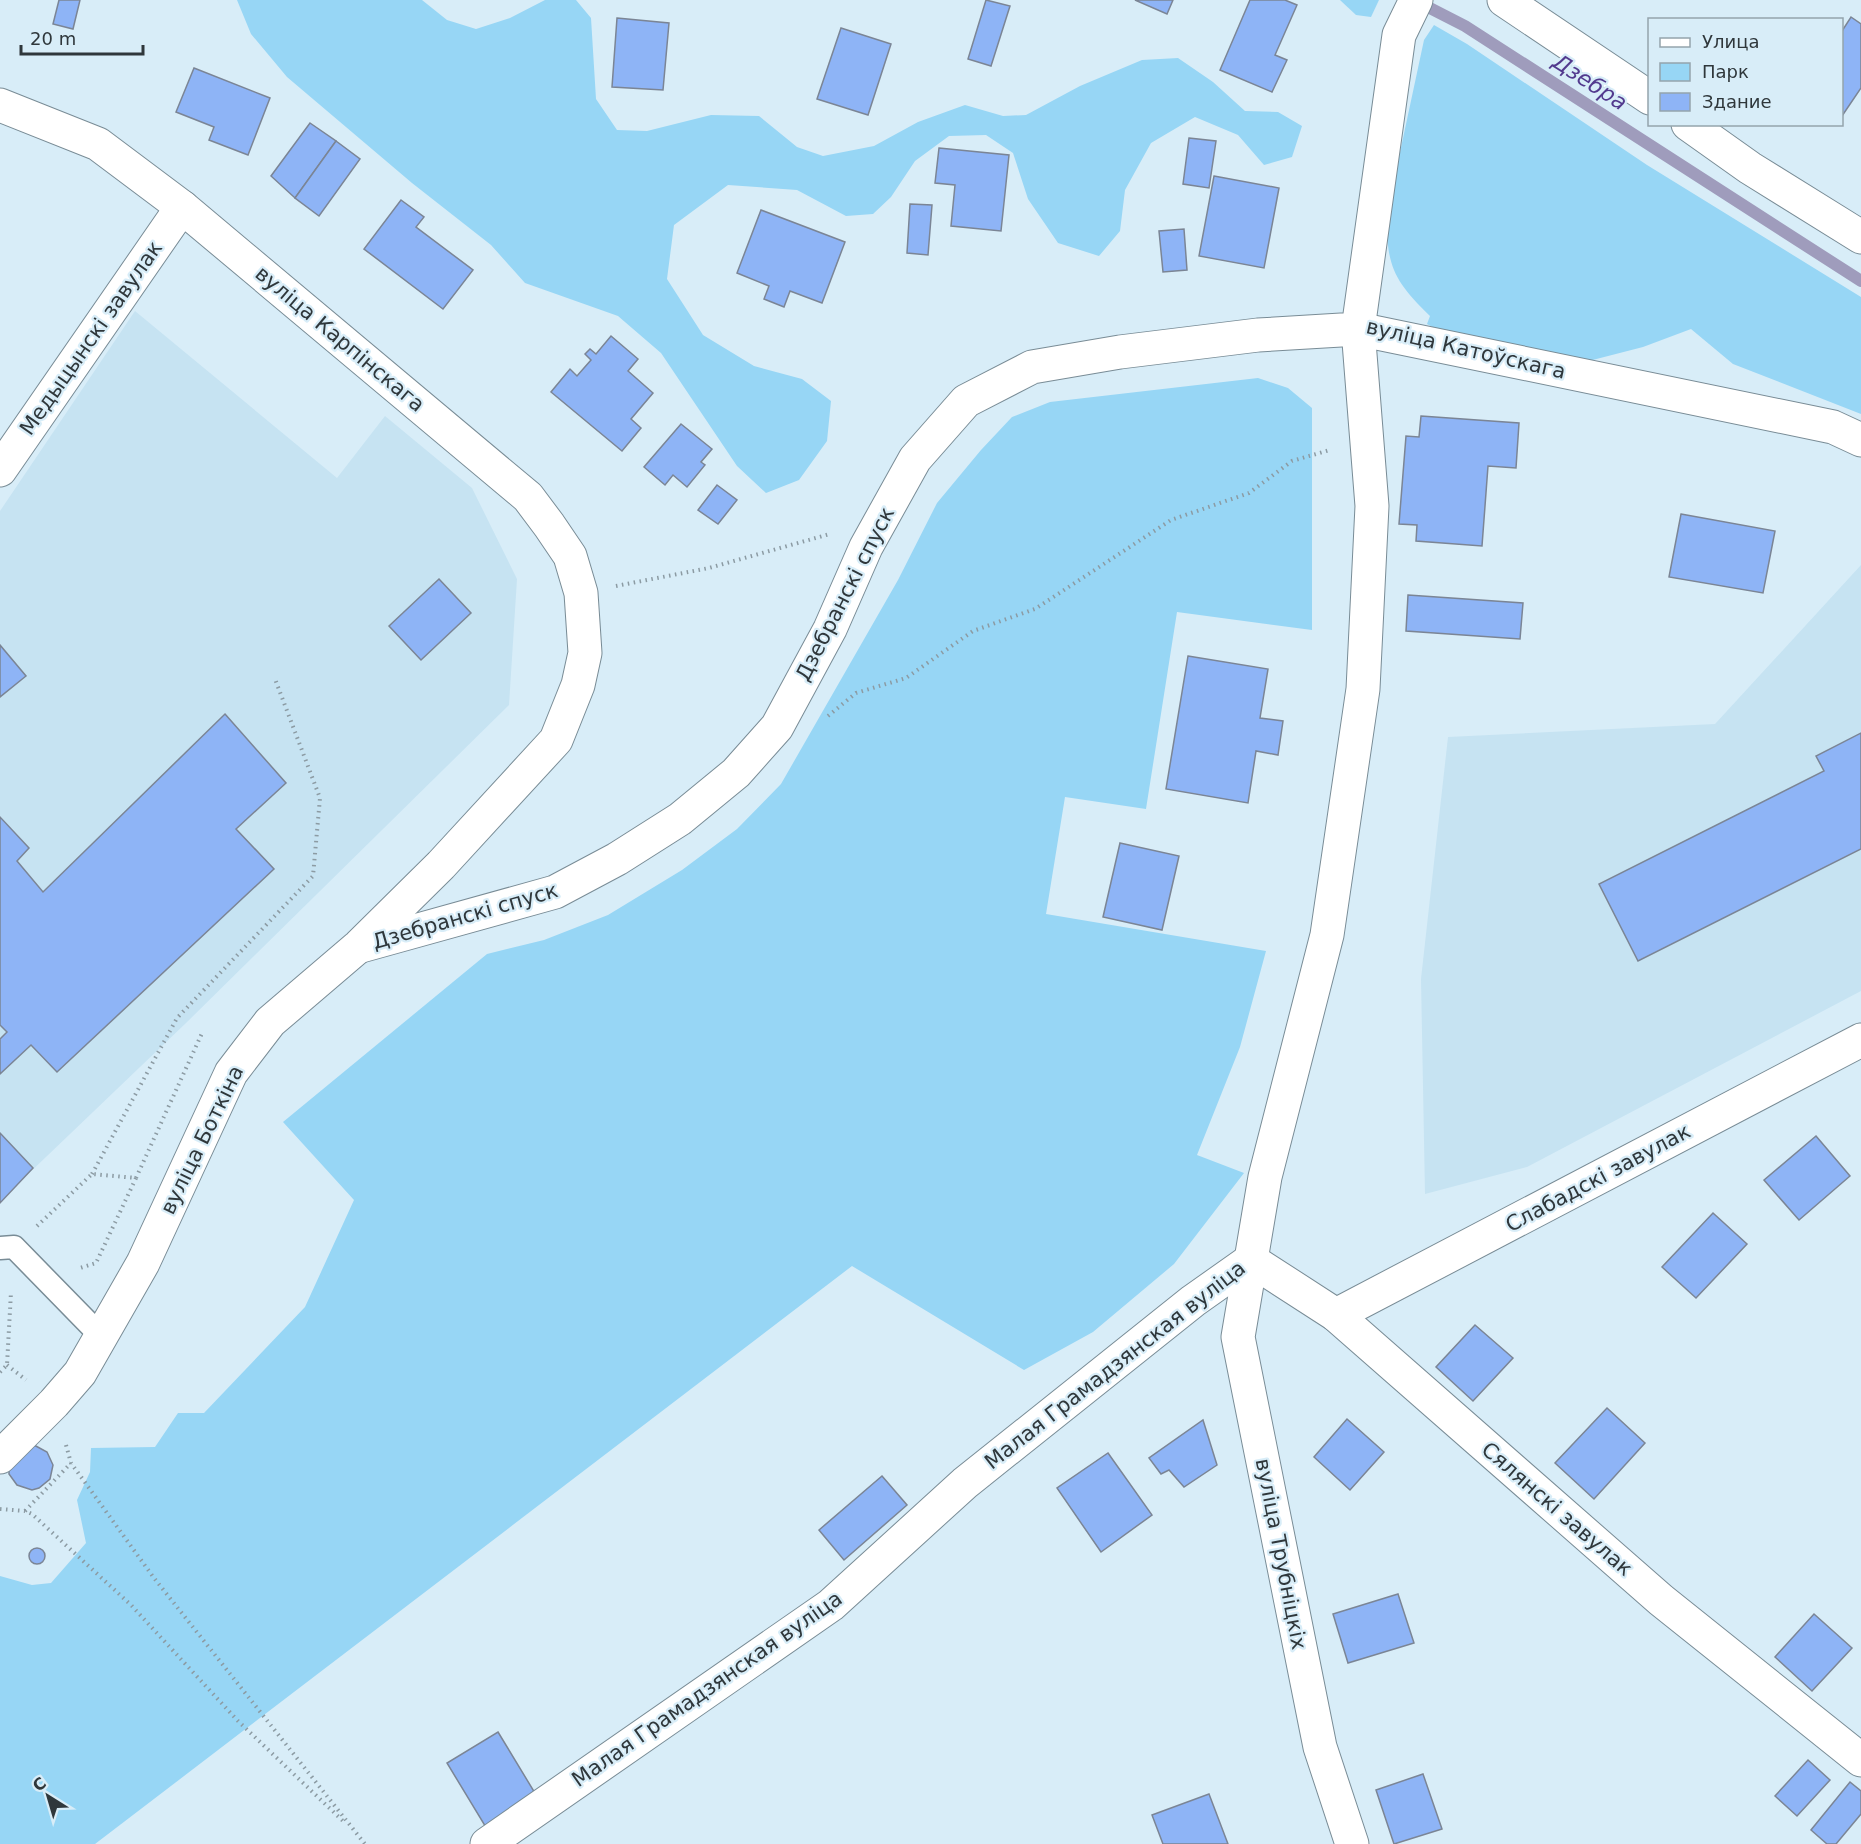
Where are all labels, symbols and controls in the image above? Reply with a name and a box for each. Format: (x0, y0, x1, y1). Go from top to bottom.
scale bar (21, 18, 142, 56)
legend (1648, 18, 1843, 126)
text: 20 m (30, 28, 76, 49)
text: Улица (1702, 31, 1759, 52)
water label: Дзебра (1547, 48, 1632, 115)
text: Парк (1702, 61, 1749, 82)
text: Здание (1702, 91, 1772, 112)
street label: Медыцынскі завулак (15, 236, 167, 440)
street label: вуліца Карпінскага (251, 261, 429, 417)
street label: вуліца Катоўскага (1364, 314, 1568, 384)
street label: Дзебранскі спуск (791, 503, 899, 685)
street label: Дзебранскі спуск (369, 878, 561, 954)
street label: вуліца Боткіна (156, 1062, 248, 1218)
street label: Слабадскі завулак (1501, 1119, 1695, 1237)
street label: Малая Грамадзянская вуліца (980, 1256, 1250, 1474)
street label: Сялянскі завулак (1477, 1437, 1637, 1581)
street label: вуліца Трубніцкіх (1251, 1456, 1311, 1652)
street label: Малая Грамадзянская вуліца (567, 1586, 847, 1792)
north arrow (18, 1766, 78, 1826)
text: С (29, 1773, 50, 1796)

